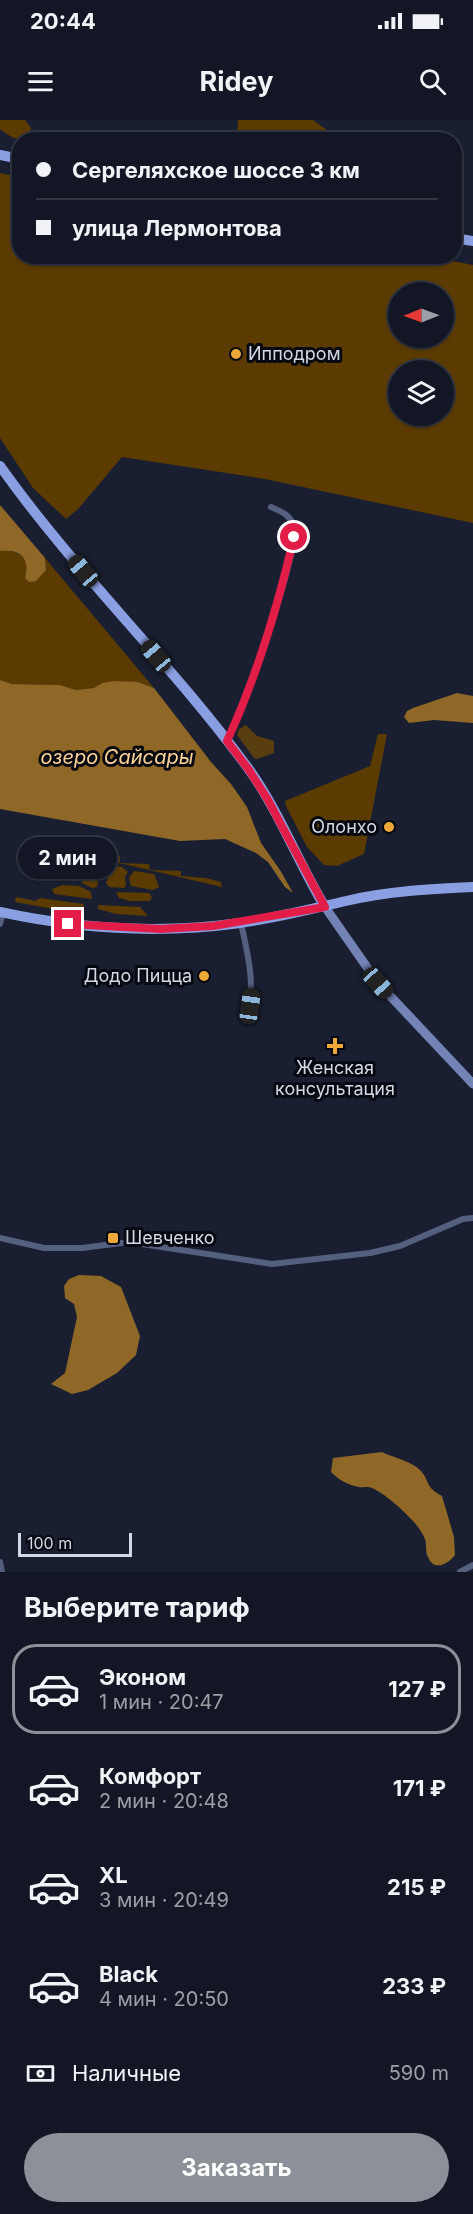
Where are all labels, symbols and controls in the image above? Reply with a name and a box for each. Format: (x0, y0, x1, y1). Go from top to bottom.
text: 20:44 (30, 8, 96, 34)
icon: menu (24, 65, 57, 98)
text: Ridey (200, 65, 273, 98)
icon: search (416, 65, 449, 98)
text: Сергеляхское шоссе 3 км (72, 157, 360, 183)
text: улица Лермонтова (72, 215, 282, 241)
north arrow (388, 282, 454, 348)
map controls (388, 282, 454, 426)
place label: Ипподром (248, 343, 341, 364)
marker: Ипподром (229, 347, 243, 361)
button: layers (388, 360, 454, 426)
route start (280, 523, 307, 550)
car (65, 551, 101, 591)
car (138, 636, 174, 676)
water label: озеро Сайсары (41, 745, 194, 769)
place label: Олонхо (311, 816, 377, 837)
marker: Олонхо (382, 820, 396, 834)
callout: 2 мин (19, 837, 118, 879)
text: 2 мин (38, 846, 97, 870)
route end (54, 910, 81, 937)
car (359, 964, 397, 1002)
place label: Додо Пицца (84, 965, 192, 986)
marker: Додо Пицца (197, 969, 211, 983)
car (239, 987, 261, 1025)
marker: Женская консультация (326, 1037, 344, 1055)
place label: Женская консультация (275, 1057, 395, 1099)
place label: Шевченко (125, 1227, 215, 1248)
marker: Шевченко (106, 1231, 120, 1245)
scale bar (18, 1530, 132, 1558)
text: 100 m (27, 1533, 72, 1553)
text: Выберите тариф (24, 1591, 250, 1624)
icon: car (27, 1662, 81, 1716)
text: Эконом (99, 1664, 186, 1690)
text: 127 ₽ (388, 1676, 446, 1702)
text: 1 мин · 20:47 (99, 1690, 224, 1714)
icon: car (27, 1761, 81, 1815)
text: Комфорт (99, 1763, 201, 1789)
text: 171 ₽ (393, 1775, 446, 1801)
text: 2 мин · 20:48 (99, 1789, 229, 1813)
icon: car (27, 1860, 81, 1914)
text: XL (99, 1862, 128, 1888)
text: 215 ₽ (387, 1874, 446, 1900)
text: 3 мин · 20:49 (99, 1888, 229, 1912)
icon: car (27, 1959, 81, 2013)
text: Black (99, 1961, 158, 1987)
text: 233 ₽ (382, 1973, 446, 1999)
text: 4 мин · 20:50 (99, 1987, 229, 2011)
icon: cash (24, 2057, 57, 2090)
text: Наличные (72, 2060, 181, 2086)
text: 590 m (389, 2061, 449, 2085)
button: Заказать (24, 2133, 449, 2202)

